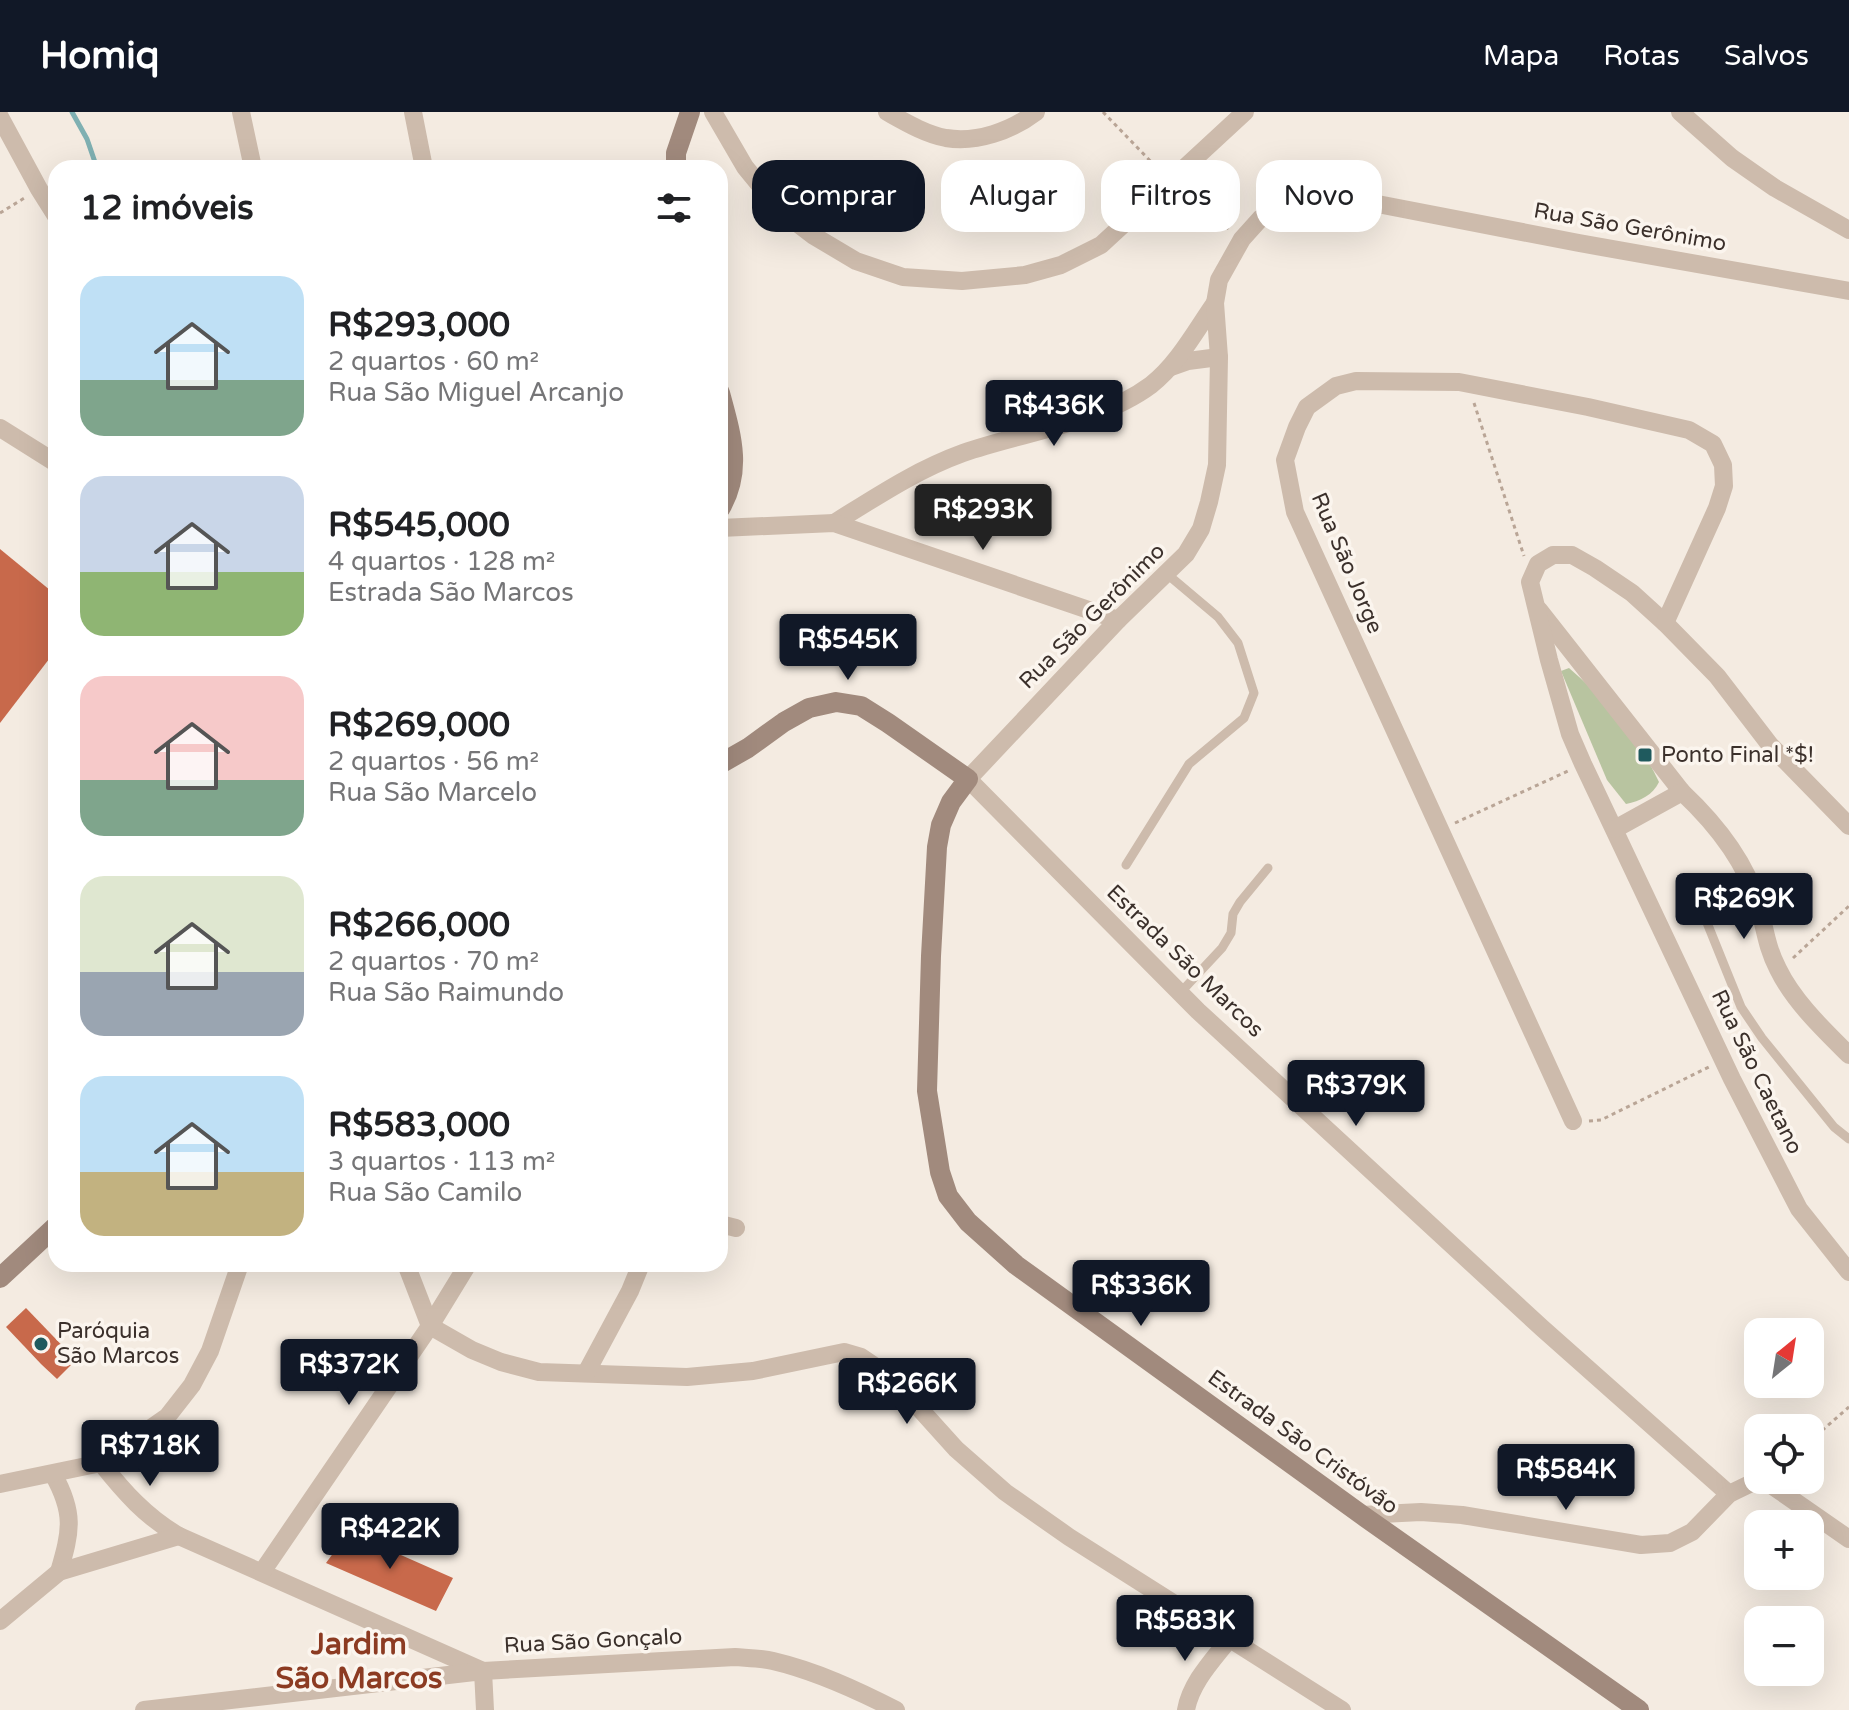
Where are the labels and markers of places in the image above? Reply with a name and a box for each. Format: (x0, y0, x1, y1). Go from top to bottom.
pin: R$436K (989, 380, 1119, 448)
pin: R$293K (918, 484, 1048, 552)
pin: R$545K (783, 614, 913, 682)
place label: Ponto Final *$! (1661, 742, 1814, 768)
marker: Ponto Final *$! (1636, 746, 1654, 764)
pin: R$269K (1679, 873, 1809, 941)
pin: R$379K (1291, 1060, 1421, 1128)
pin: R$336K (1076, 1260, 1206, 1328)
place label: Paróquia São Marcos (57, 1318, 179, 1369)
marker: Paróquia São Marcos (32, 1335, 50, 1353)
pin: R$372K (284, 1339, 414, 1407)
pin: R$266K (842, 1358, 972, 1426)
pin: R$718K (85, 1420, 215, 1488)
pin: R$584K (1501, 1444, 1631, 1512)
pin: R$422K (325, 1503, 455, 1571)
pin: R$583K (1120, 1595, 1250, 1663)

